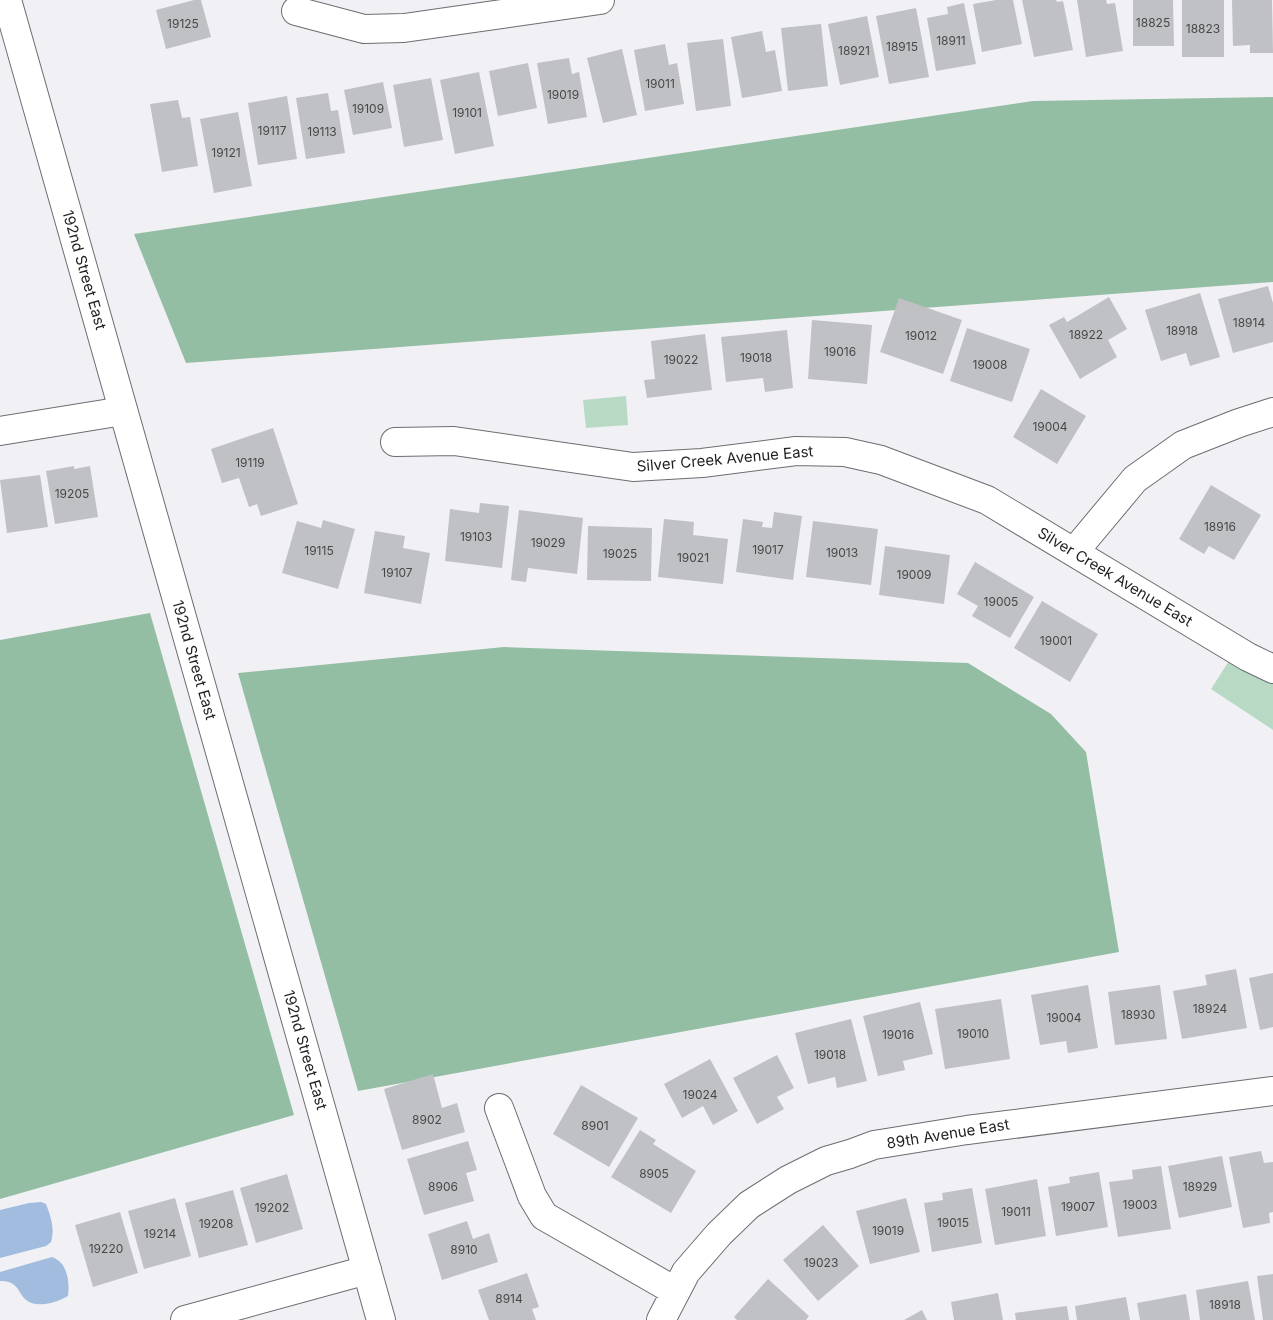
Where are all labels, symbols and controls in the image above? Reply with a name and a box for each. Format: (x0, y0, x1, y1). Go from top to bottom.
house number: 18825 (1136, 15, 1170, 30)
house number: 19125 (167, 16, 199, 31)
house number: 18823 (1186, 21, 1220, 36)
house number: 18911 (936, 33, 966, 48)
house number: 18915 (886, 39, 918, 54)
house number: 18921 (838, 43, 870, 58)
house number: 19011 (645, 76, 675, 91)
house number: 19019 (547, 87, 579, 102)
house number: 19109 (352, 101, 384, 116)
house number: 19101 (452, 105, 482, 120)
house number: 19117 (258, 123, 287, 138)
house number: 19113 (307, 124, 337, 139)
house number: 19121 (211, 145, 241, 160)
street label: 192nd Street East (58, 208, 111, 332)
house number: 18914 (1233, 315, 1265, 330)
house number: 18918 (1166, 323, 1198, 338)
house number: 18922 (1069, 327, 1103, 342)
house number: 19012 (905, 328, 937, 343)
house number: 19016 (824, 344, 856, 359)
house number: 19018 (740, 350, 772, 365)
house number: 19022 (664, 352, 698, 367)
house number: 19008 (973, 357, 1007, 372)
house number: 19004 (1032, 419, 1068, 434)
street label: Silver Creek Avenue East (636, 441, 814, 476)
house number: 19119 (235, 455, 265, 470)
house number: 19205 (55, 486, 89, 501)
house number: 18916 (1204, 519, 1236, 534)
street label: Silver Creek Avenue East (1034, 523, 1196, 630)
house number: 19103 (460, 529, 492, 544)
house number: 19029 (531, 535, 565, 550)
house number: 19017 (752, 542, 784, 557)
house number: 19115 (304, 543, 334, 558)
house number: 19013 (826, 545, 858, 560)
house number: 19025 (603, 546, 637, 561)
house number: 19021 (677, 550, 709, 565)
house number: 19107 (381, 565, 413, 580)
house number: 19009 (897, 567, 931, 582)
house number: 19005 (984, 594, 1018, 609)
street label: 192nd Street East (168, 598, 221, 722)
house number: 19001 (1040, 633, 1072, 648)
street label: 192nd Street East (279, 988, 332, 1112)
house number: 18924 (1193, 1001, 1228, 1016)
house number: 18930 (1121, 1007, 1155, 1022)
house number: 19004 (1046, 1010, 1082, 1025)
house number: 19010 (957, 1026, 989, 1041)
house number: 19016 (882, 1027, 914, 1042)
house number: 19018 (814, 1047, 846, 1062)
house number: 19024 (683, 1087, 718, 1102)
house number: 8902 (412, 1112, 442, 1127)
street label: 89th Avenue East (885, 1114, 1011, 1153)
house number: 8901 (581, 1118, 609, 1133)
house number: 8905 (639, 1166, 669, 1181)
house number: 8906 (428, 1179, 458, 1194)
house number: 18929 (1183, 1179, 1217, 1194)
house number: 19003 (1123, 1197, 1157, 1212)
house number: 19007 (1061, 1199, 1095, 1214)
house number: 19202 (255, 1200, 289, 1215)
house number: 19011 (1001, 1204, 1031, 1219)
house number: 19015 (937, 1215, 969, 1230)
house number: 19208 (199, 1216, 233, 1231)
house number: 19019 (872, 1223, 904, 1238)
house number: 19214 (144, 1226, 176, 1241)
house number: 19220 (89, 1241, 123, 1256)
house number: 8910 (450, 1242, 478, 1257)
house number: 19023 (804, 1255, 838, 1270)
house number: 8914 (495, 1291, 523, 1306)
house number: 18918 (1209, 1297, 1241, 1312)

